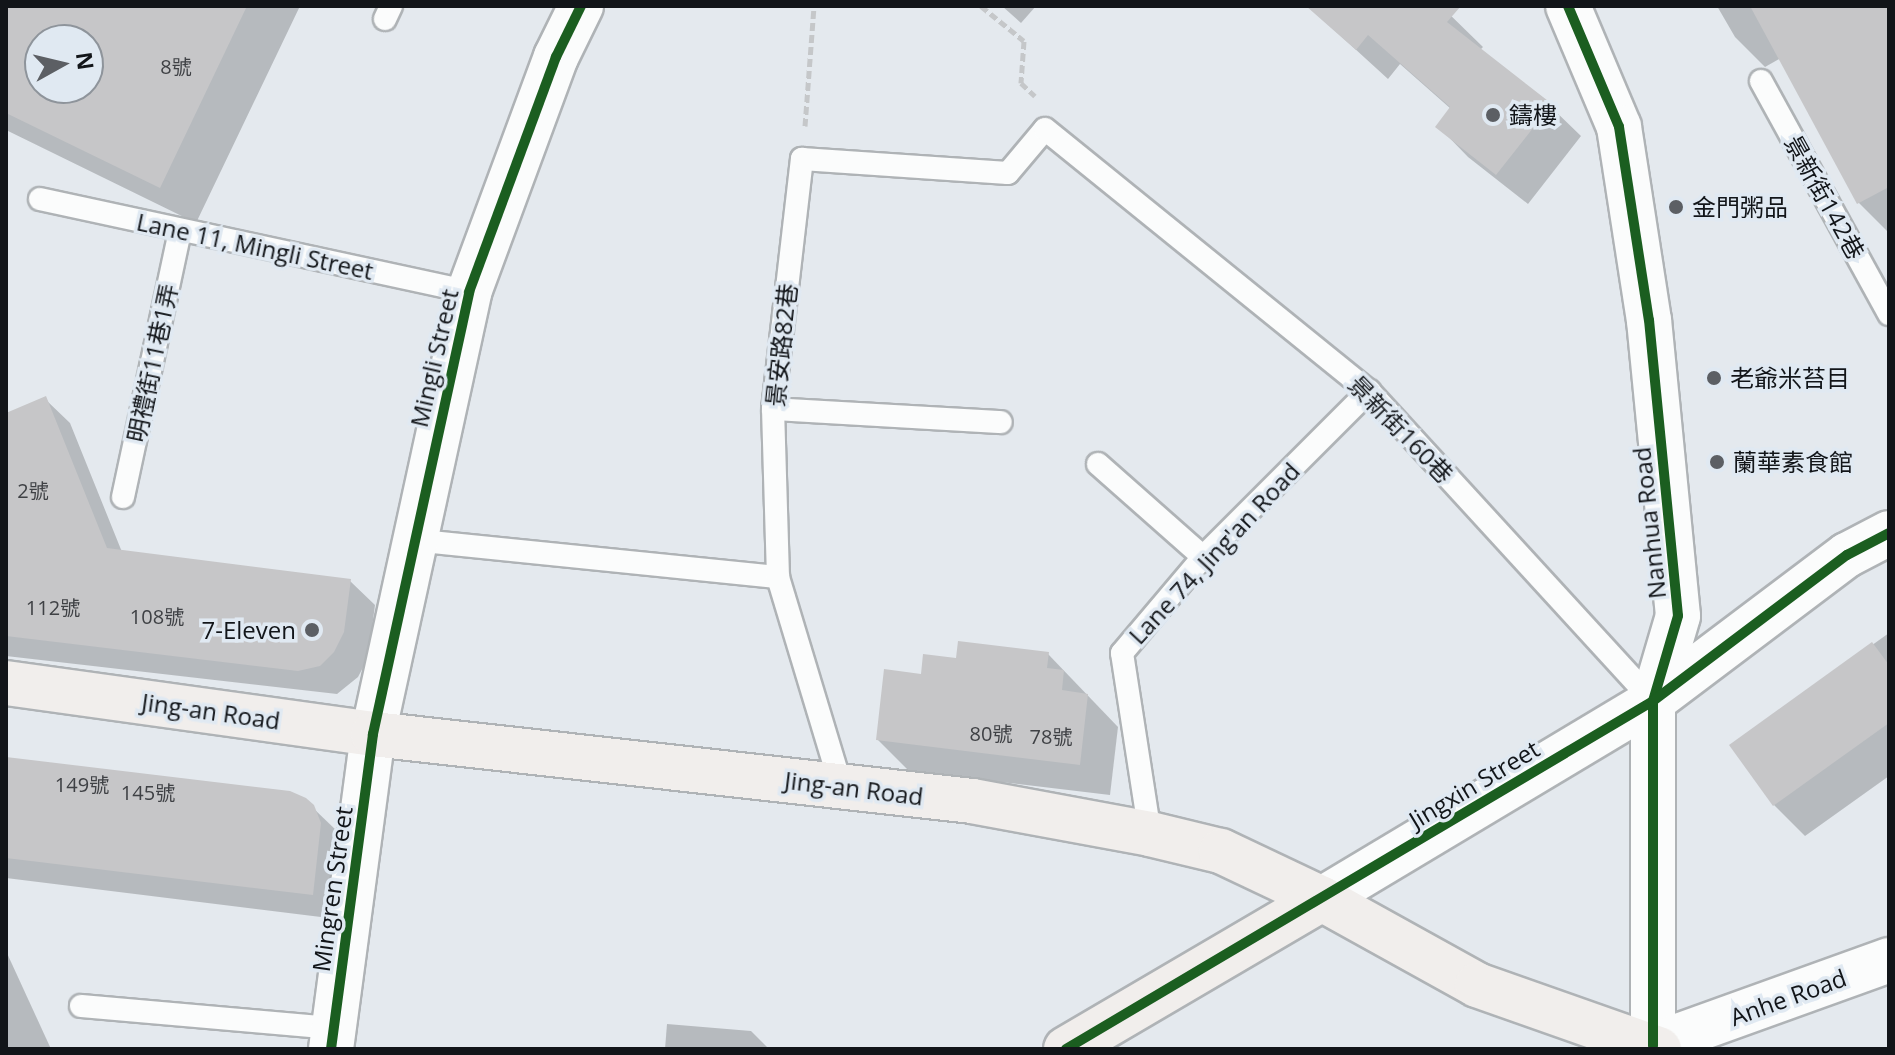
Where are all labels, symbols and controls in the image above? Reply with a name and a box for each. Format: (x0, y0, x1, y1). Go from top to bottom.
north arrow (24, 24, 104, 104)
text: N (70, 50, 102, 72)
house number: 8號 (160, 54, 192, 78)
place label: 鑄樓 (1509, 101, 1557, 129)
marker: 鑄樓 (1484, 106, 1502, 124)
street label: 景新街142巷 (1779, 130, 1871, 264)
place label: 金門粥品 (1692, 193, 1788, 221)
marker: 金門粥品 (1667, 198, 1685, 216)
street label: Lane 11, Mingli Street (134, 207, 376, 285)
street label: 明禮街11巷1弄 (121, 281, 183, 445)
street label: 景安路82巷 (760, 282, 802, 408)
street label: Mingli Street (404, 286, 464, 430)
place label: 老爺米苔目 (1730, 364, 1850, 392)
marker: 老爺米苔目 (1705, 369, 1723, 387)
street label: 景新街160巷 (1343, 370, 1459, 488)
street label: Nanhua Road (1627, 446, 1671, 600)
place label: 蘭華素食館 (1733, 448, 1853, 476)
marker: 蘭華素食館 (1708, 453, 1726, 471)
street label: Lane 74, Jing'an Road (1123, 456, 1305, 650)
house number: 2號 (17, 478, 49, 502)
house number: 112號 (26, 595, 80, 619)
house number: 108號 (130, 604, 184, 628)
place label: 7-Eleven (202, 616, 296, 644)
marker: 7-Eleven (303, 621, 321, 639)
street label: Jing-an Road (140, 687, 282, 735)
house number: 80號 (970, 721, 1012, 745)
house number: 78號 (1030, 724, 1072, 748)
street label: Jingxin Street (1404, 734, 1544, 834)
street label: Jing-an Road (783, 765, 925, 811)
house number: 149號 (55, 772, 109, 796)
house number: 145號 (121, 780, 175, 804)
street label: Mingren Street (306, 804, 358, 974)
street label: Anhe Road (1726, 963, 1850, 1031)

